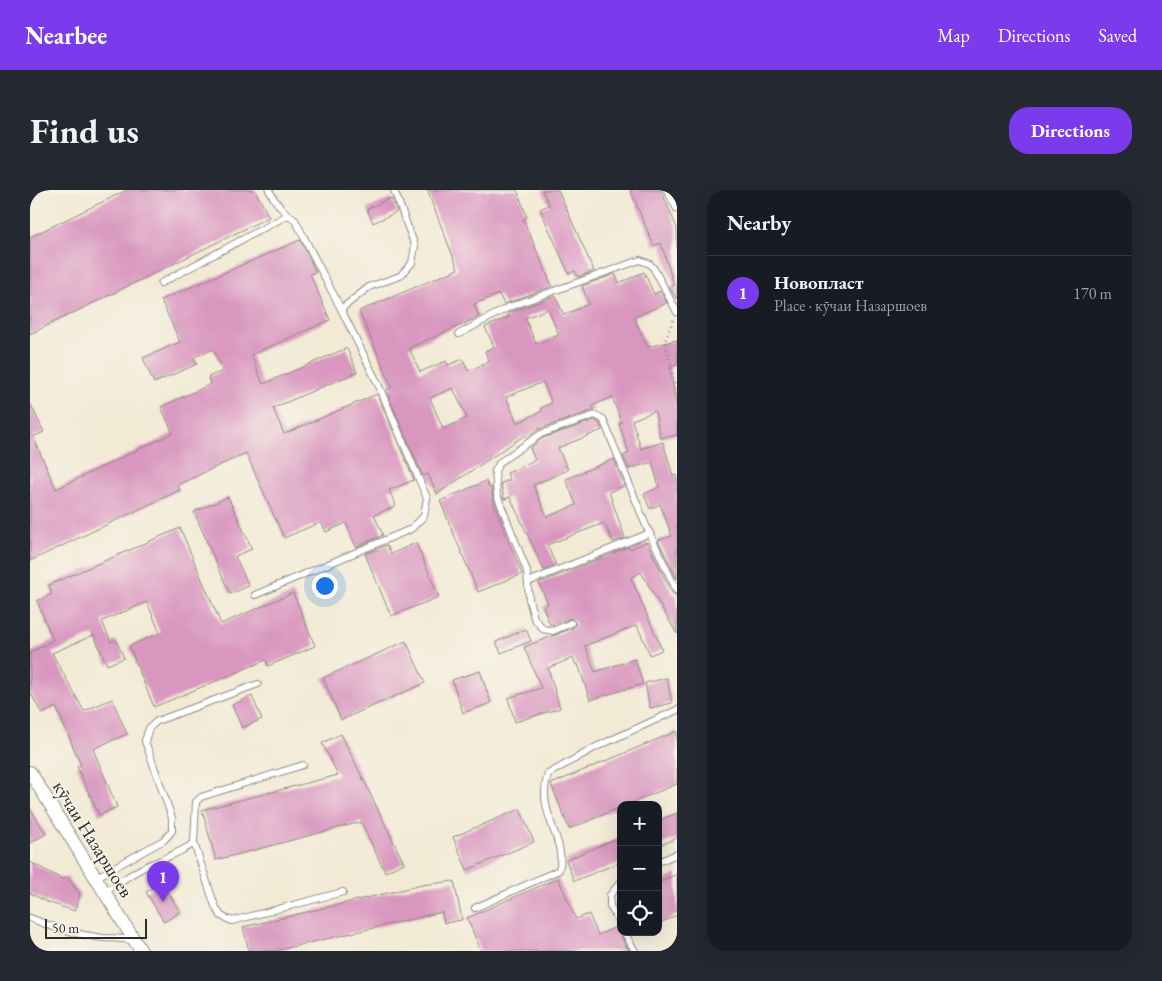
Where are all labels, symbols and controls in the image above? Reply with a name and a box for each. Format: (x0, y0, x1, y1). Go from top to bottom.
text: Nearbee (25, 20, 107, 51)
text: Map (938, 24, 970, 47)
text: Directions (998, 24, 1070, 47)
text: Saved (1098, 24, 1137, 47)
button: Directions (1009, 107, 1132, 154)
text: Find us (30, 108, 139, 153)
text: Nearby (727, 209, 791, 236)
text: Новопласт (774, 270, 863, 295)
text: 1 (739, 283, 747, 304)
text: 170 m (1073, 283, 1112, 304)
text: Place · кӯчаи Назаршоев (774, 295, 927, 316)
your location (312, 573, 338, 599)
street label: кӯчаи Назаршоев (47, 776, 139, 902)
map controls (617, 801, 662, 936)
button: + (617, 801, 662, 846)
button: − (617, 846, 662, 891)
pin: 1 (147, 861, 179, 902)
button: locate (617, 891, 662, 936)
scale bar (45, 916, 148, 939)
text: 50 m (52, 919, 79, 937)

